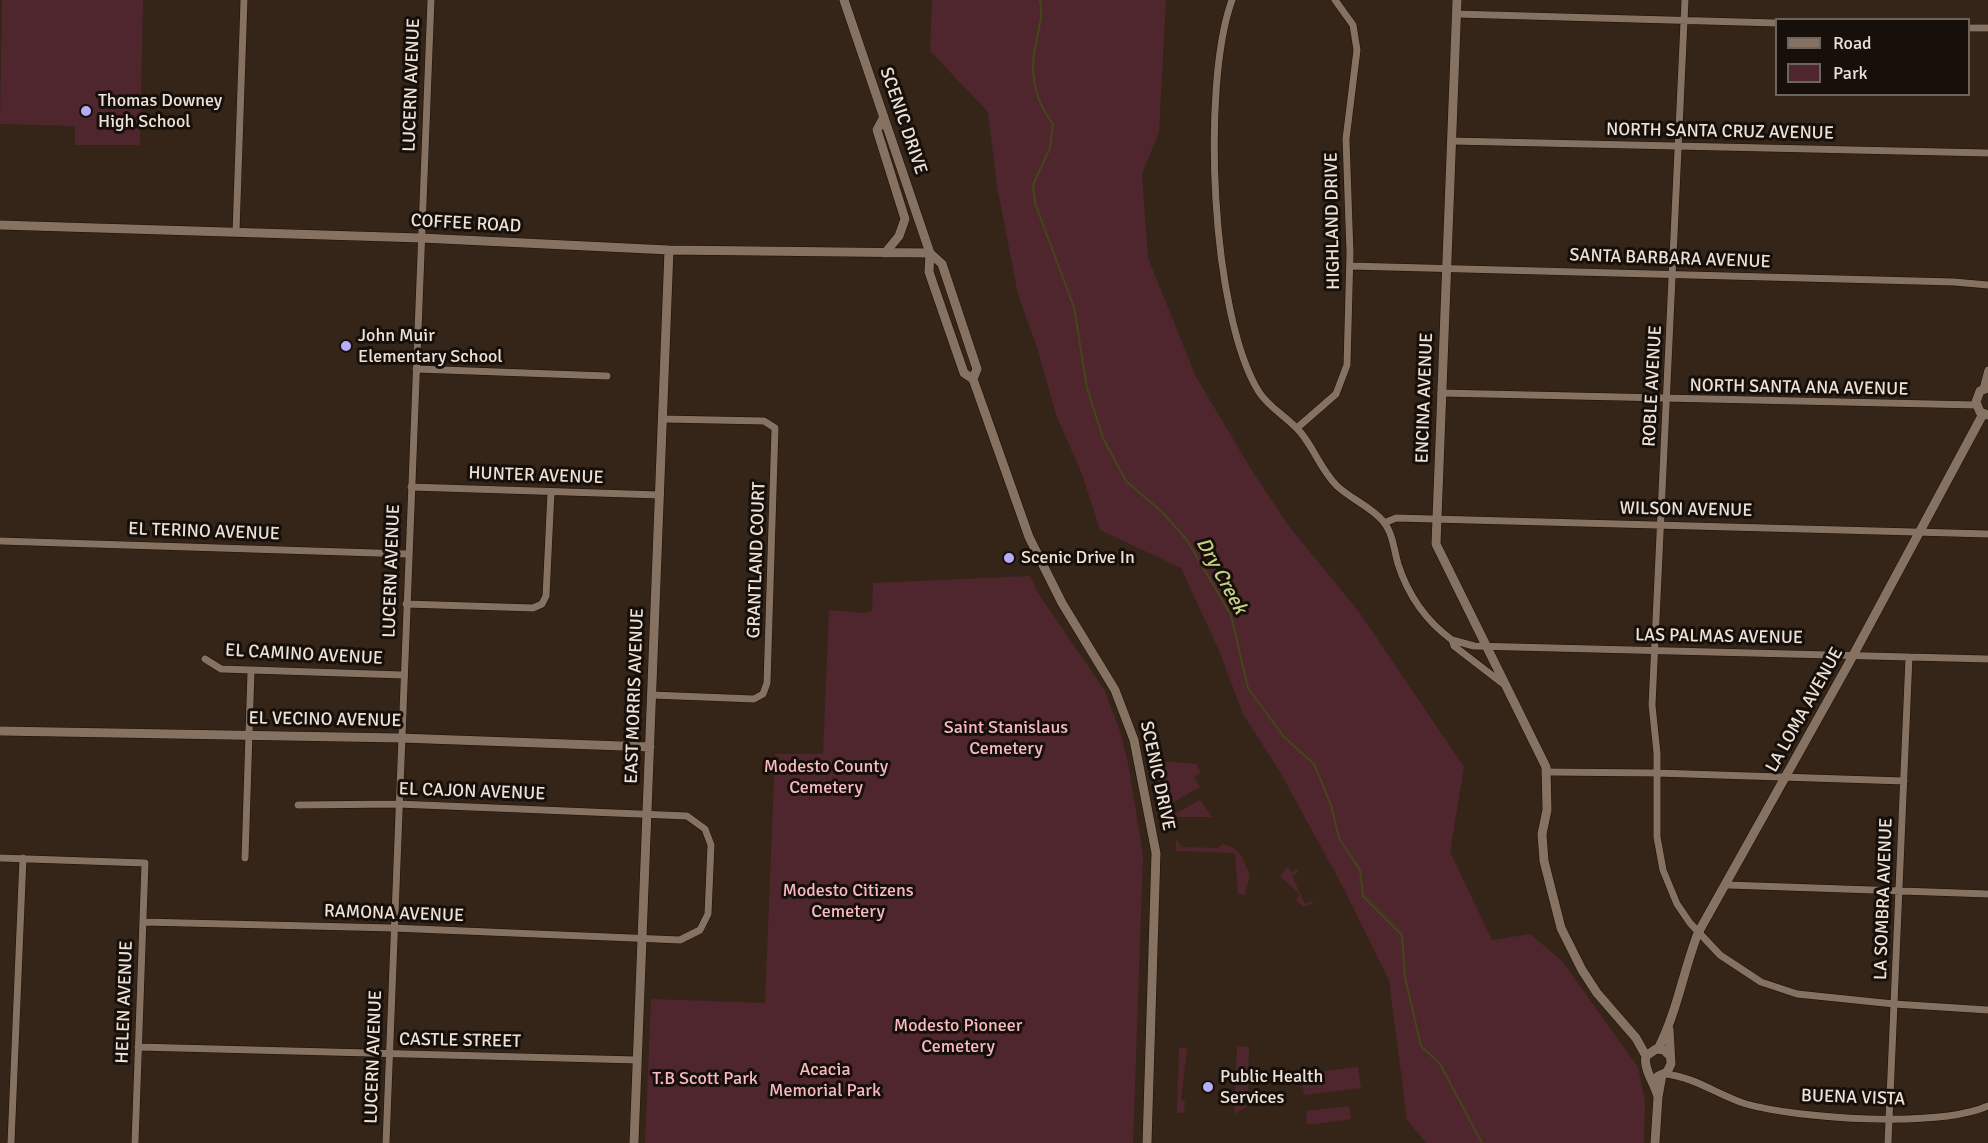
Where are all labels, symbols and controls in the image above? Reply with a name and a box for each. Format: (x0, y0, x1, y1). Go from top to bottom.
street label: LUCERN AVENUE (399, 18, 425, 152)
legend (1775, 18, 1970, 96)
text: Road (1833, 32, 1872, 54)
text: Park (1833, 62, 1868, 84)
street label: SCENIC DRIVE (875, 65, 931, 177)
place label: Thomas Downey High School (98, 90, 222, 132)
marker: Thomas Downey High School (79, 104, 93, 118)
street label: NORTH SANTA CRUZ AVENUE (1606, 119, 1834, 145)
street label: HIGHLAND DRIVE (1321, 152, 1345, 290)
street label: COFFEE ROAD (410, 210, 522, 238)
street label: SANTA BARBARA AVENUE (1569, 245, 1771, 273)
place label: John Muir Elementary School (358, 325, 503, 368)
street label: ROBLE AVENUE (1639, 325, 1667, 447)
street label: ENCINA AVENUE (1412, 332, 1438, 464)
marker: John Muir Elementary School (339, 339, 353, 353)
street label: NORTH SANTA ANA AVENUE (1689, 375, 1909, 401)
street label: HUNTER AVENUE (468, 463, 604, 489)
street label: GRANTLAND COURT (743, 481, 771, 639)
street label: WILSON AVENUE (1619, 498, 1753, 522)
street label: LUCERN AVENUE (379, 504, 405, 638)
street label: EL TERINO AVENUE (128, 519, 280, 545)
water label: Dry Creek (1190, 534, 1252, 618)
place label: Scenic Drive In (1021, 547, 1135, 569)
marker: Scenic Drive In (1002, 551, 1016, 565)
street label: EAST MORRIS AVENUE (621, 608, 649, 784)
street label: LAS PALMAS AVENUE (1635, 625, 1803, 649)
street label: EL CAMINO AVENUE (224, 640, 384, 670)
street label: LA LOMA AVENUE (1762, 644, 1848, 776)
street label: EL VECINO AVENUE (248, 708, 402, 732)
park label: Saint Stanislaus Cemetery (944, 717, 1068, 760)
street label: SCENIC DRIVE (1135, 719, 1179, 833)
park label: Modesto County Cemetery (764, 756, 888, 798)
street label: EL CAJON AVENUE (398, 779, 546, 805)
street label: LA SOMBRA AVENUE (1870, 818, 1898, 980)
park label: Modesto Citizens Cemetery (782, 880, 914, 922)
street label: RAMONA AVENUE (323, 901, 465, 927)
street label: HELEN AVENUE (112, 940, 138, 1064)
street label: LUCERN AVENUE (361, 990, 387, 1124)
park label: Modesto Pioneer Cemetery (894, 1015, 1022, 1058)
street label: CASTLE STREET (399, 1029, 521, 1053)
park label: Acacia Memorial Park (769, 1059, 881, 1102)
place label: Public Health Services (1220, 1066, 1323, 1108)
park label: T.B Scott Park (652, 1068, 758, 1090)
marker: Public Health Services (1201, 1080, 1215, 1094)
street label: BUENA VISTA (1801, 1085, 1905, 1111)

